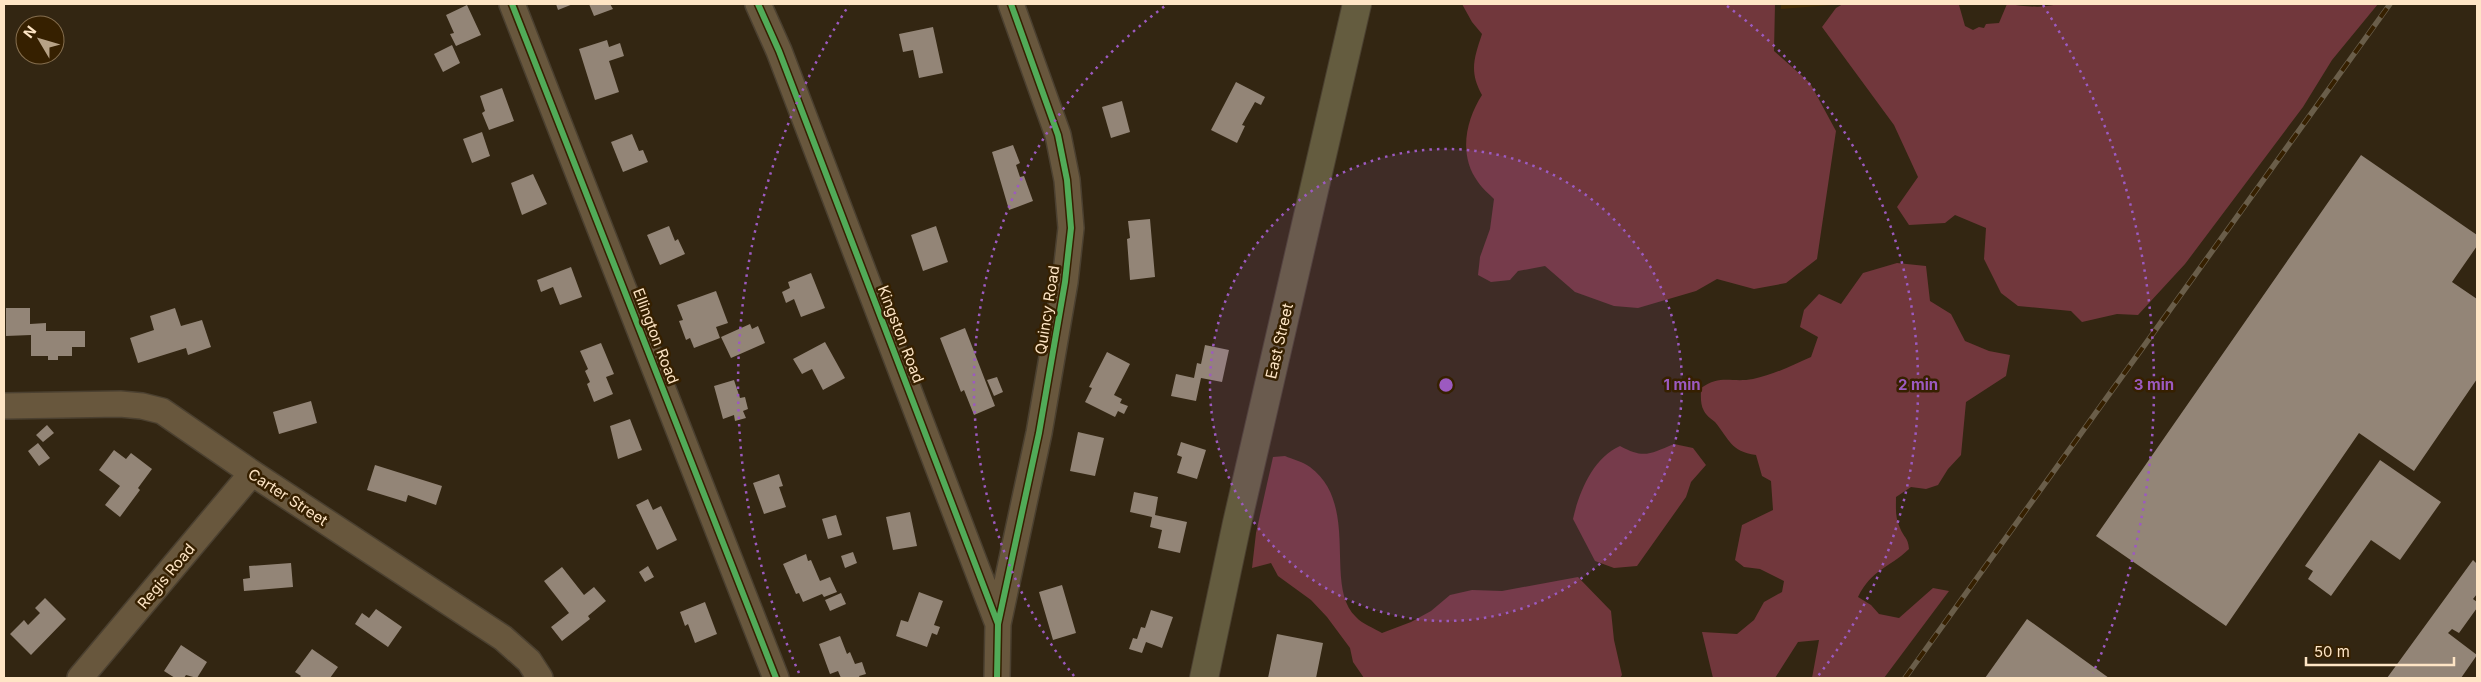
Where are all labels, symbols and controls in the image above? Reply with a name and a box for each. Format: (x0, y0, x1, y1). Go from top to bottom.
north arrow (15, 15, 65, 65)
text: N (19, 22, 39, 41)
street label: Quincy Road (1031, 264, 1063, 356)
street label: Kingston Road (874, 283, 928, 385)
street label: Ellington Road (629, 285, 683, 387)
street label: East Street (1261, 301, 1297, 381)
text: 1 min (1663, 375, 1701, 394)
text: 2 min (1898, 375, 1938, 394)
text: 3 min (2134, 375, 2174, 394)
centre of rings (1437, 376, 1455, 394)
street label: Carter Street (245, 464, 331, 530)
street label: Regis Road (133, 540, 199, 612)
scale bar (2306, 634, 2454, 666)
text: 50 m (2314, 642, 2350, 661)

